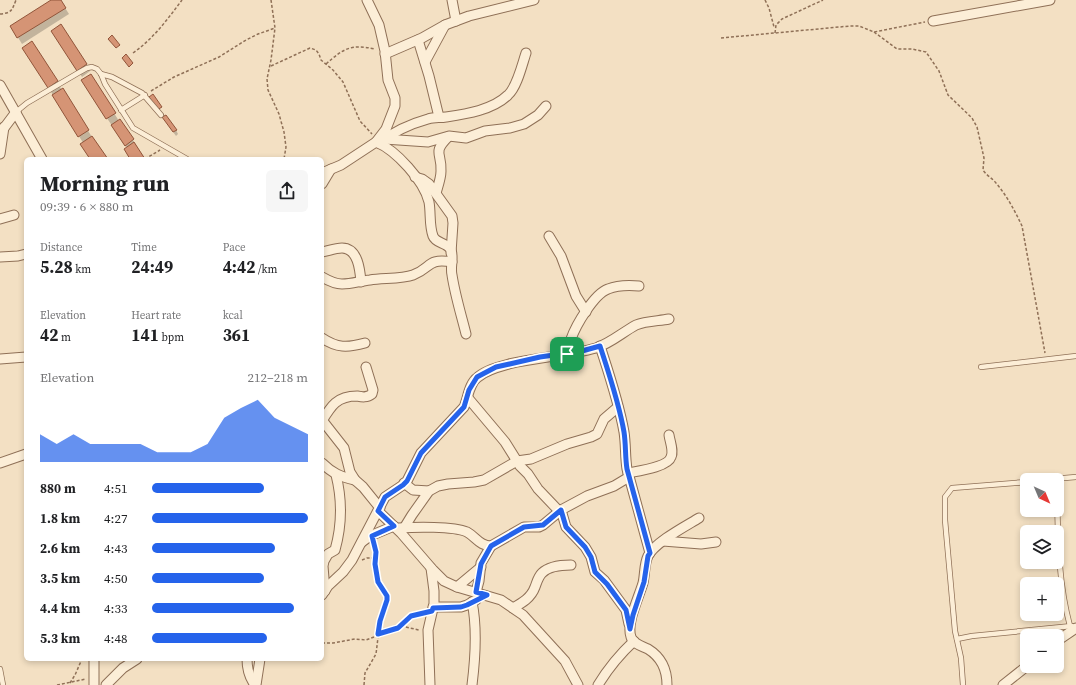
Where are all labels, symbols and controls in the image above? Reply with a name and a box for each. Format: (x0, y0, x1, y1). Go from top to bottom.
text: Morning run (40, 168, 170, 198)
button: share (266, 170, 308, 212)
text: 09:39 · 6 × 880 m (40, 198, 134, 215)
text: Distance (40, 240, 83, 255)
text: Time (131, 240, 157, 255)
text: Pace (223, 240, 246, 255)
text: 5.28 (40, 255, 73, 279)
text: 24:49 (131, 255, 173, 279)
text: 4:42 (223, 255, 255, 279)
text: km (73, 262, 91, 277)
text: /km (255, 262, 278, 277)
text: Elevation (40, 308, 86, 323)
text: Heart rate (131, 308, 181, 323)
text: kcal (223, 308, 243, 323)
text: 42 (40, 323, 58, 347)
text: 141 (131, 323, 159, 347)
text: 361 (223, 323, 250, 347)
text: m (58, 330, 71, 345)
text: bpm (159, 330, 184, 345)
pin (550, 337, 584, 371)
icon: arrive (556, 343, 578, 365)
text: Elevation (40, 369, 94, 386)
text: 212–218 m (248, 369, 308, 386)
north arrow (1020, 473, 1064, 517)
map controls (1020, 473, 1064, 673)
text: 880 m (40, 480, 76, 497)
text: 4:51 (104, 480, 127, 497)
text: 1.8 km (40, 510, 80, 527)
text: 4:27 (104, 510, 127, 527)
button: layers (1020, 525, 1064, 569)
text: 2.6 km (40, 540, 80, 557)
text: 4:43 (104, 540, 127, 557)
text: 3.5 km (40, 570, 80, 587)
text: 4:50 (104, 570, 127, 587)
button: + (1020, 577, 1064, 621)
text: 4.4 km (40, 600, 80, 617)
text: 4:33 (104, 600, 127, 617)
button: − (1020, 629, 1064, 673)
text: 5.3 km (40, 630, 80, 647)
text: 4:48 (104, 630, 127, 647)

